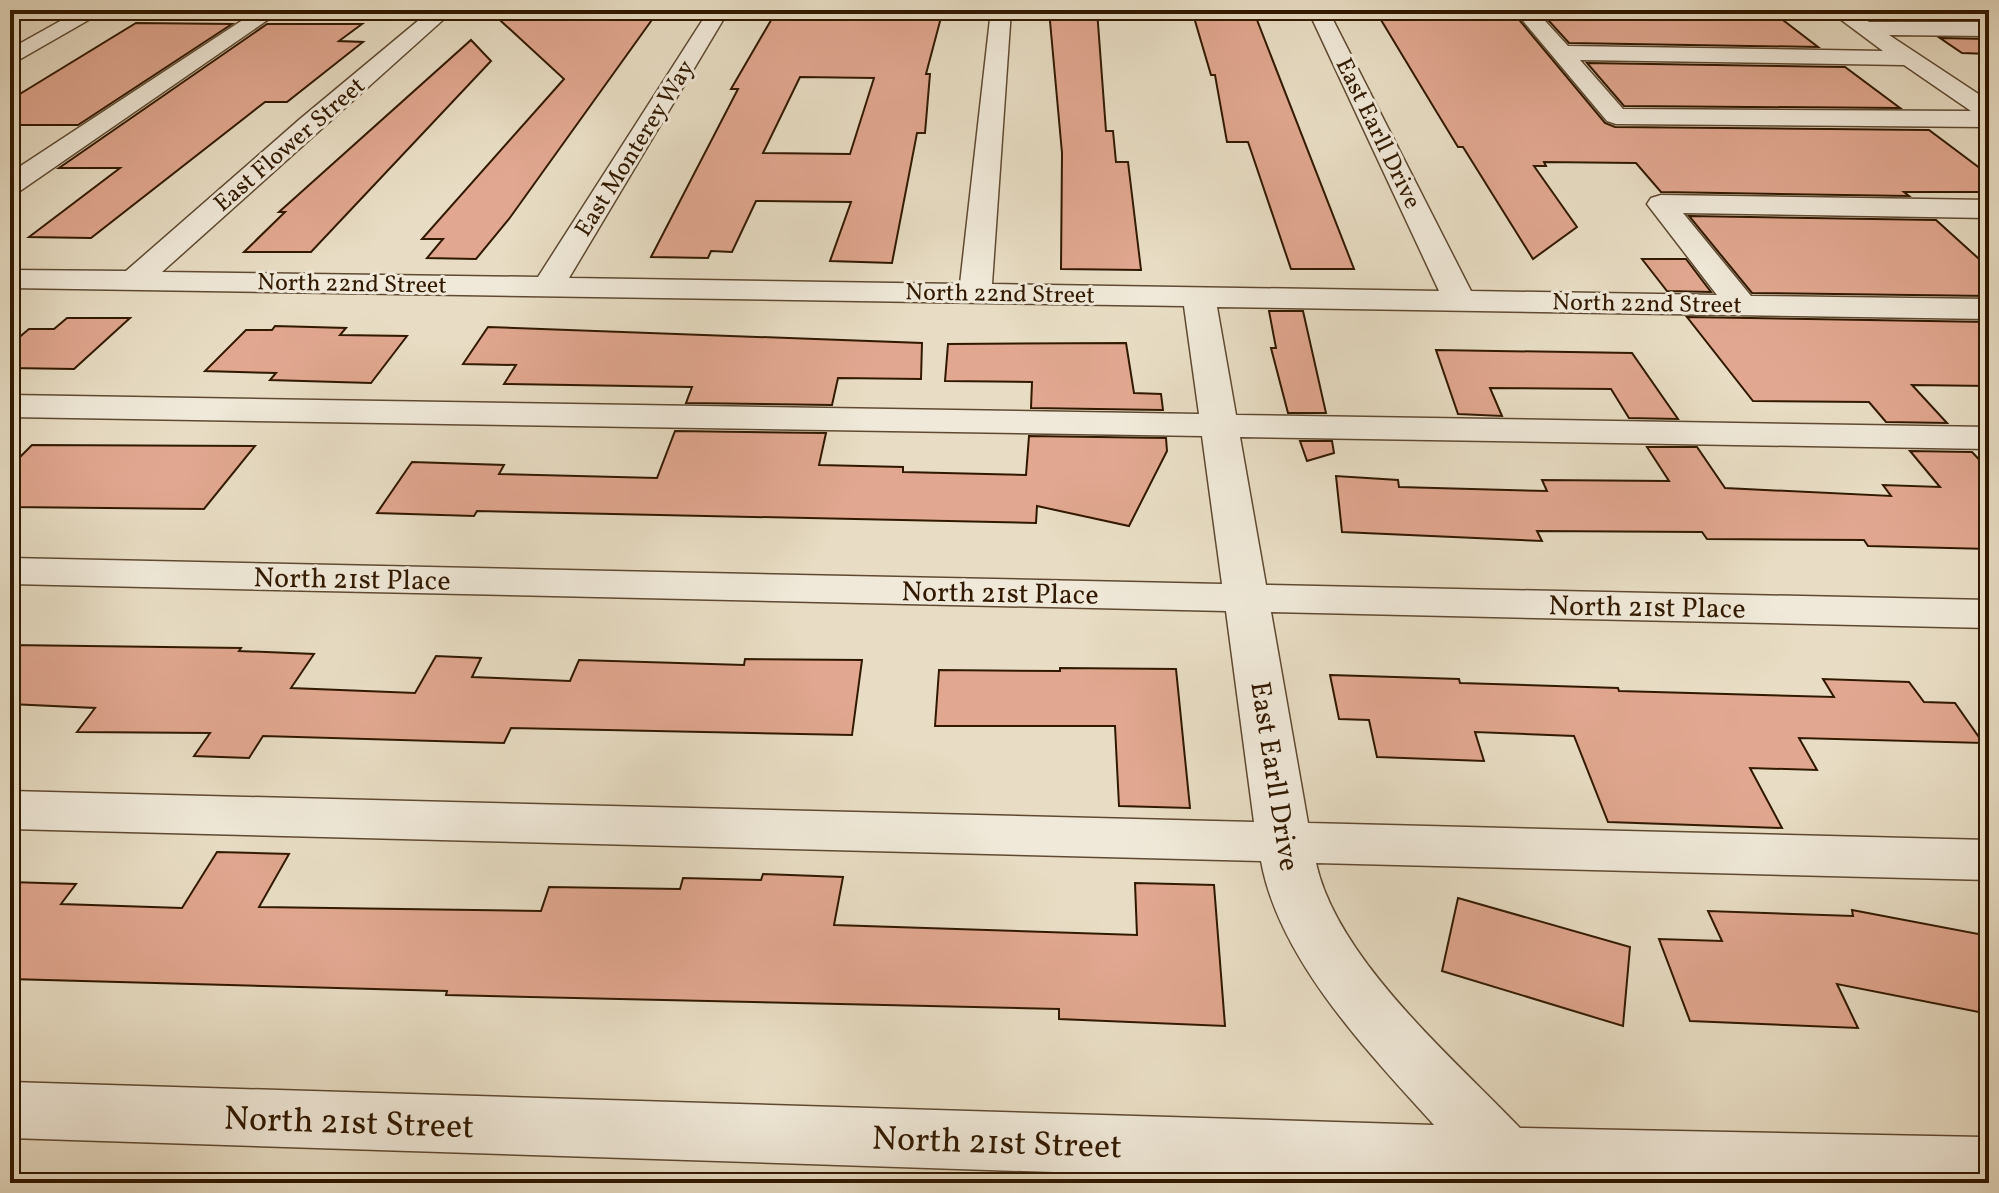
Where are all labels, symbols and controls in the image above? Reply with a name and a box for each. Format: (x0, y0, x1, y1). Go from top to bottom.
street label: East Earll Drive (1326, 53, 1428, 215)
street label: East Monterey Way (568, 54, 704, 244)
street label: East Flower Street (207, 70, 373, 221)
street label: North 22nd Street (257, 266, 447, 304)
street label: North 22nd Street (905, 276, 1095, 314)
street label: North 22nd Street (1552, 286, 1742, 324)
street label: North 21st Place (253, 559, 451, 602)
street label: North 21st Place (901, 573, 1099, 616)
street label: North 21st Place (1548, 587, 1746, 630)
street label: East Earll Drive (1239, 679, 1308, 874)
street label: North 21st Street (223, 1097, 475, 1152)
street label: North 21st Street (871, 1117, 1123, 1172)

